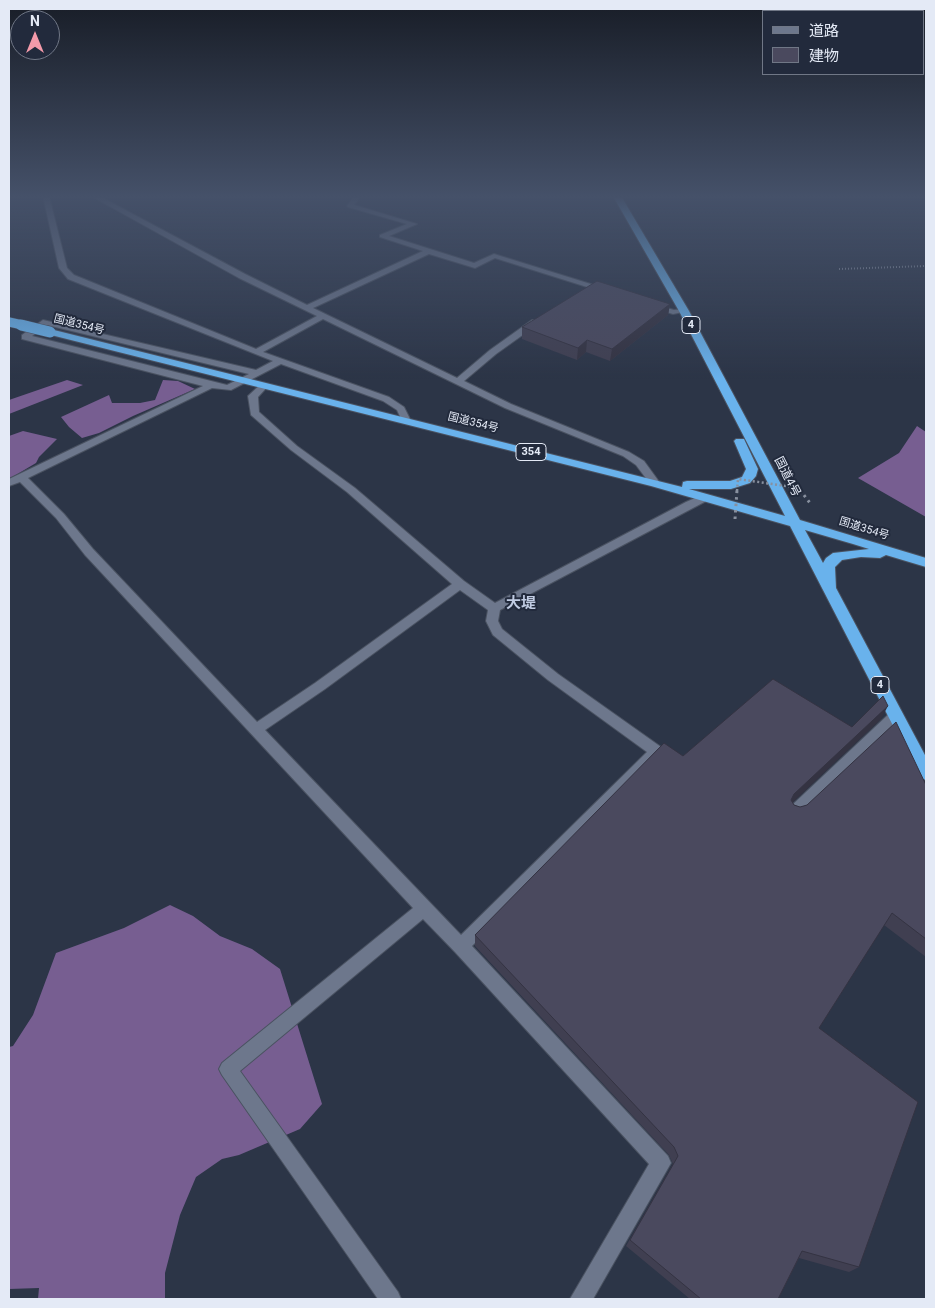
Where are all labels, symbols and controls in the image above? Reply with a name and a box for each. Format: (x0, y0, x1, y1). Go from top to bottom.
north arrow (10, 10, 60, 60)
legend (762, 10, 925, 75)
text: N (30, 13, 40, 29)
text: 道路 (809, 22, 839, 40)
text: 建物 (809, 47, 839, 65)
street label: 国道354号 (52, 312, 106, 338)
road number: 4 (682, 316, 700, 334)
street label: 国道354号 (446, 410, 500, 436)
road number: 354 (516, 444, 546, 461)
street label: 国道4号 (771, 455, 803, 499)
street label: 国道354号 (837, 515, 891, 543)
district label: 大堤 (506, 595, 536, 613)
road number: 4 (871, 676, 889, 694)

